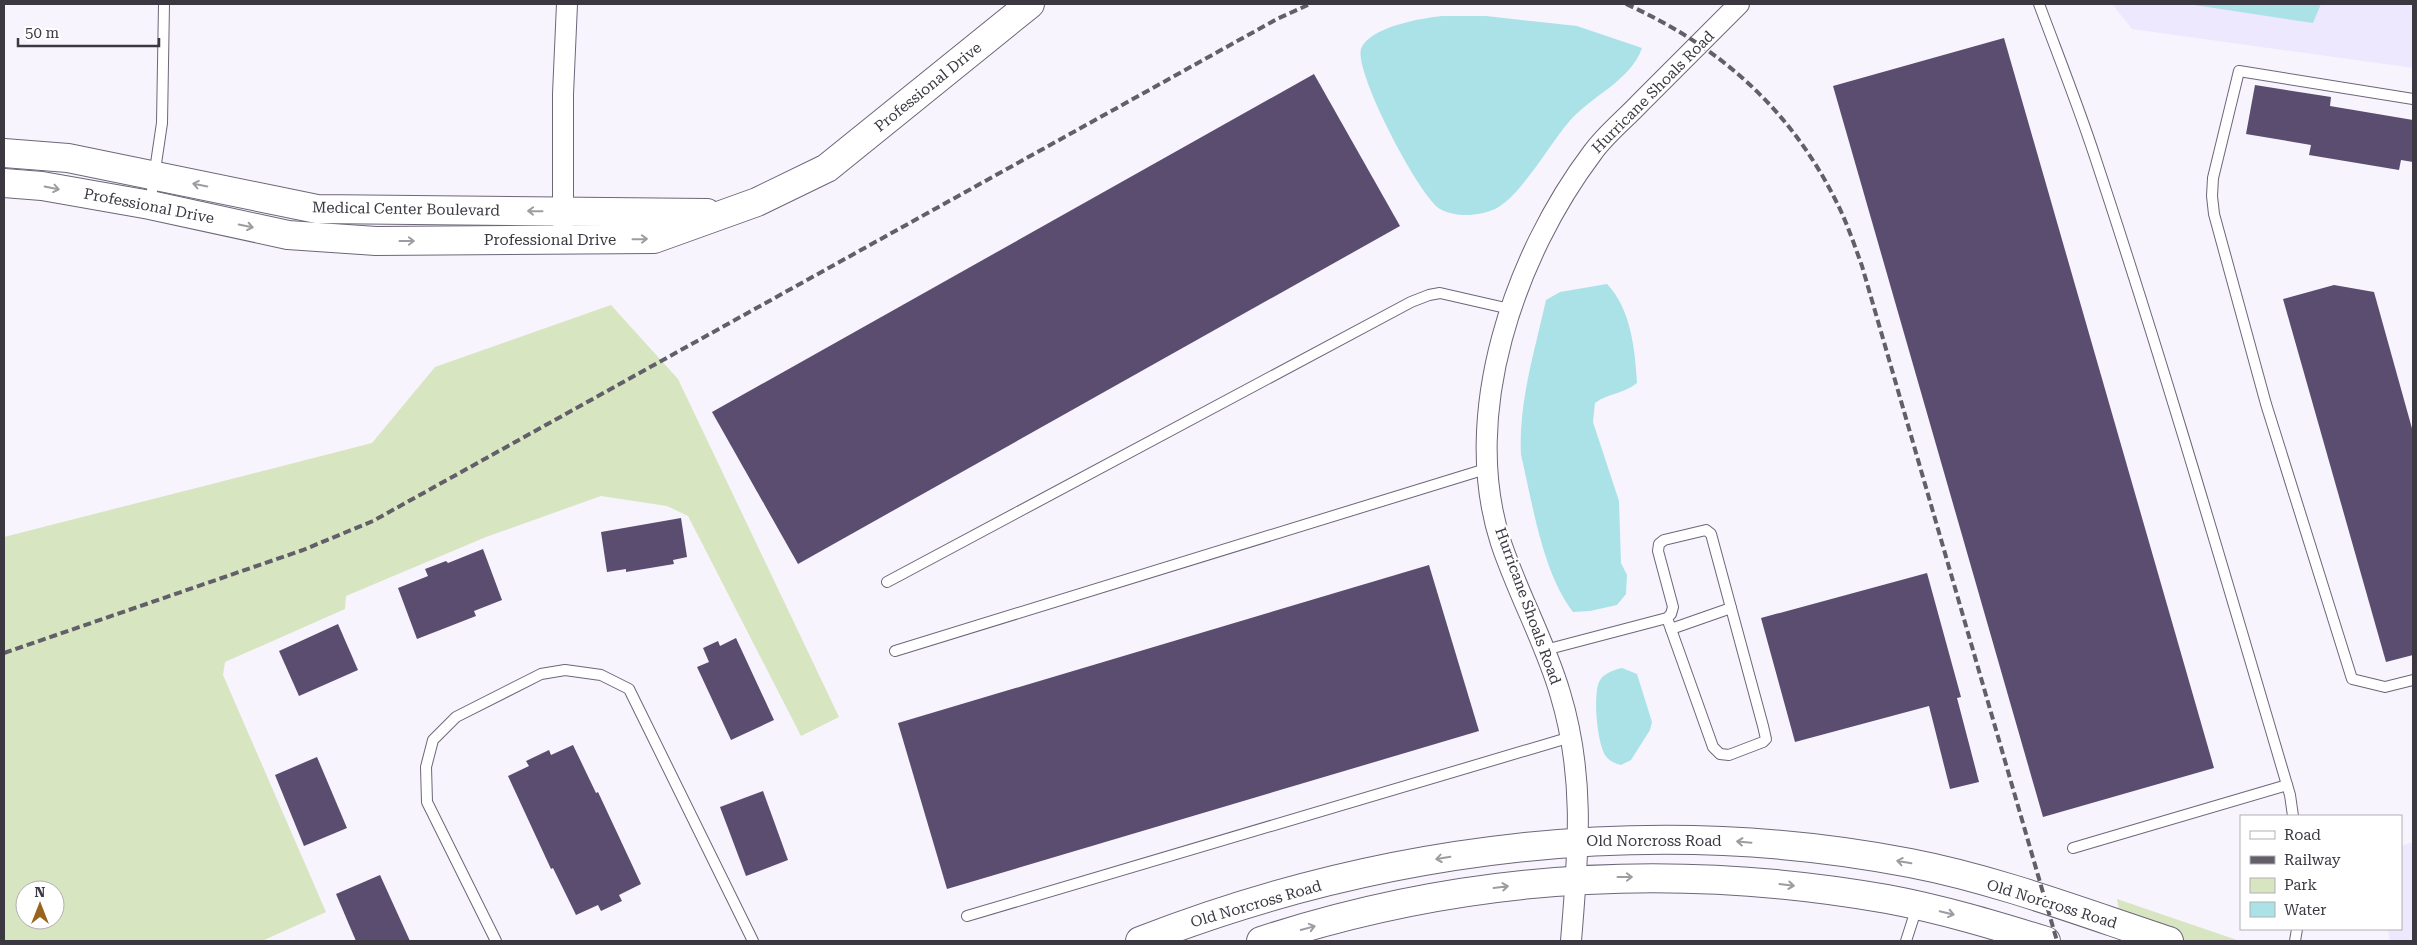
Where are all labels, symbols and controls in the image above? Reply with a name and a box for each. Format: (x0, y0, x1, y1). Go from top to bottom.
scale bar (18, 15, 159, 47)
text: 50 m (25, 24, 60, 42)
street label: Hurricane Shoals Road (1588, 27, 1718, 157)
street label: Professional Drive (871, 38, 985, 136)
one-way arrow (192, 180, 208, 189)
one-way arrow (44, 183, 60, 193)
street label: Professional Drive (82, 185, 216, 227)
street label: Medical Center Boulevard (312, 198, 500, 220)
one-way arrow (527, 206, 543, 216)
one-way arrow (237, 222, 253, 231)
street label: Professional Drive (484, 231, 616, 249)
one-way arrow (632, 235, 648, 244)
one-way arrow (399, 236, 415, 246)
street label: Hurricane Shoals Road (1491, 525, 1565, 687)
legend (2240, 815, 2402, 930)
text: Road (2284, 826, 2321, 844)
street label: Old Norcross Road (1586, 832, 1722, 850)
one-way arrow (1736, 838, 1752, 847)
text: Railway (2284, 851, 2341, 869)
one-way arrow (1436, 853, 1452, 863)
one-way arrow (1896, 857, 1912, 867)
one-way arrow (1616, 872, 1632, 882)
street label: Old Norcross Road (1985, 876, 2120, 933)
text: Park (2284, 876, 2318, 894)
street label: Old Norcross Road (1188, 877, 1324, 931)
north arrow (15, 880, 65, 930)
one-way arrow (1778, 880, 1794, 890)
one-way arrow (1492, 882, 1508, 892)
text: N (35, 884, 46, 900)
text: Water (2284, 901, 2326, 919)
one-way arrow (1938, 909, 1954, 918)
one-way arrow (1299, 923, 1315, 932)

